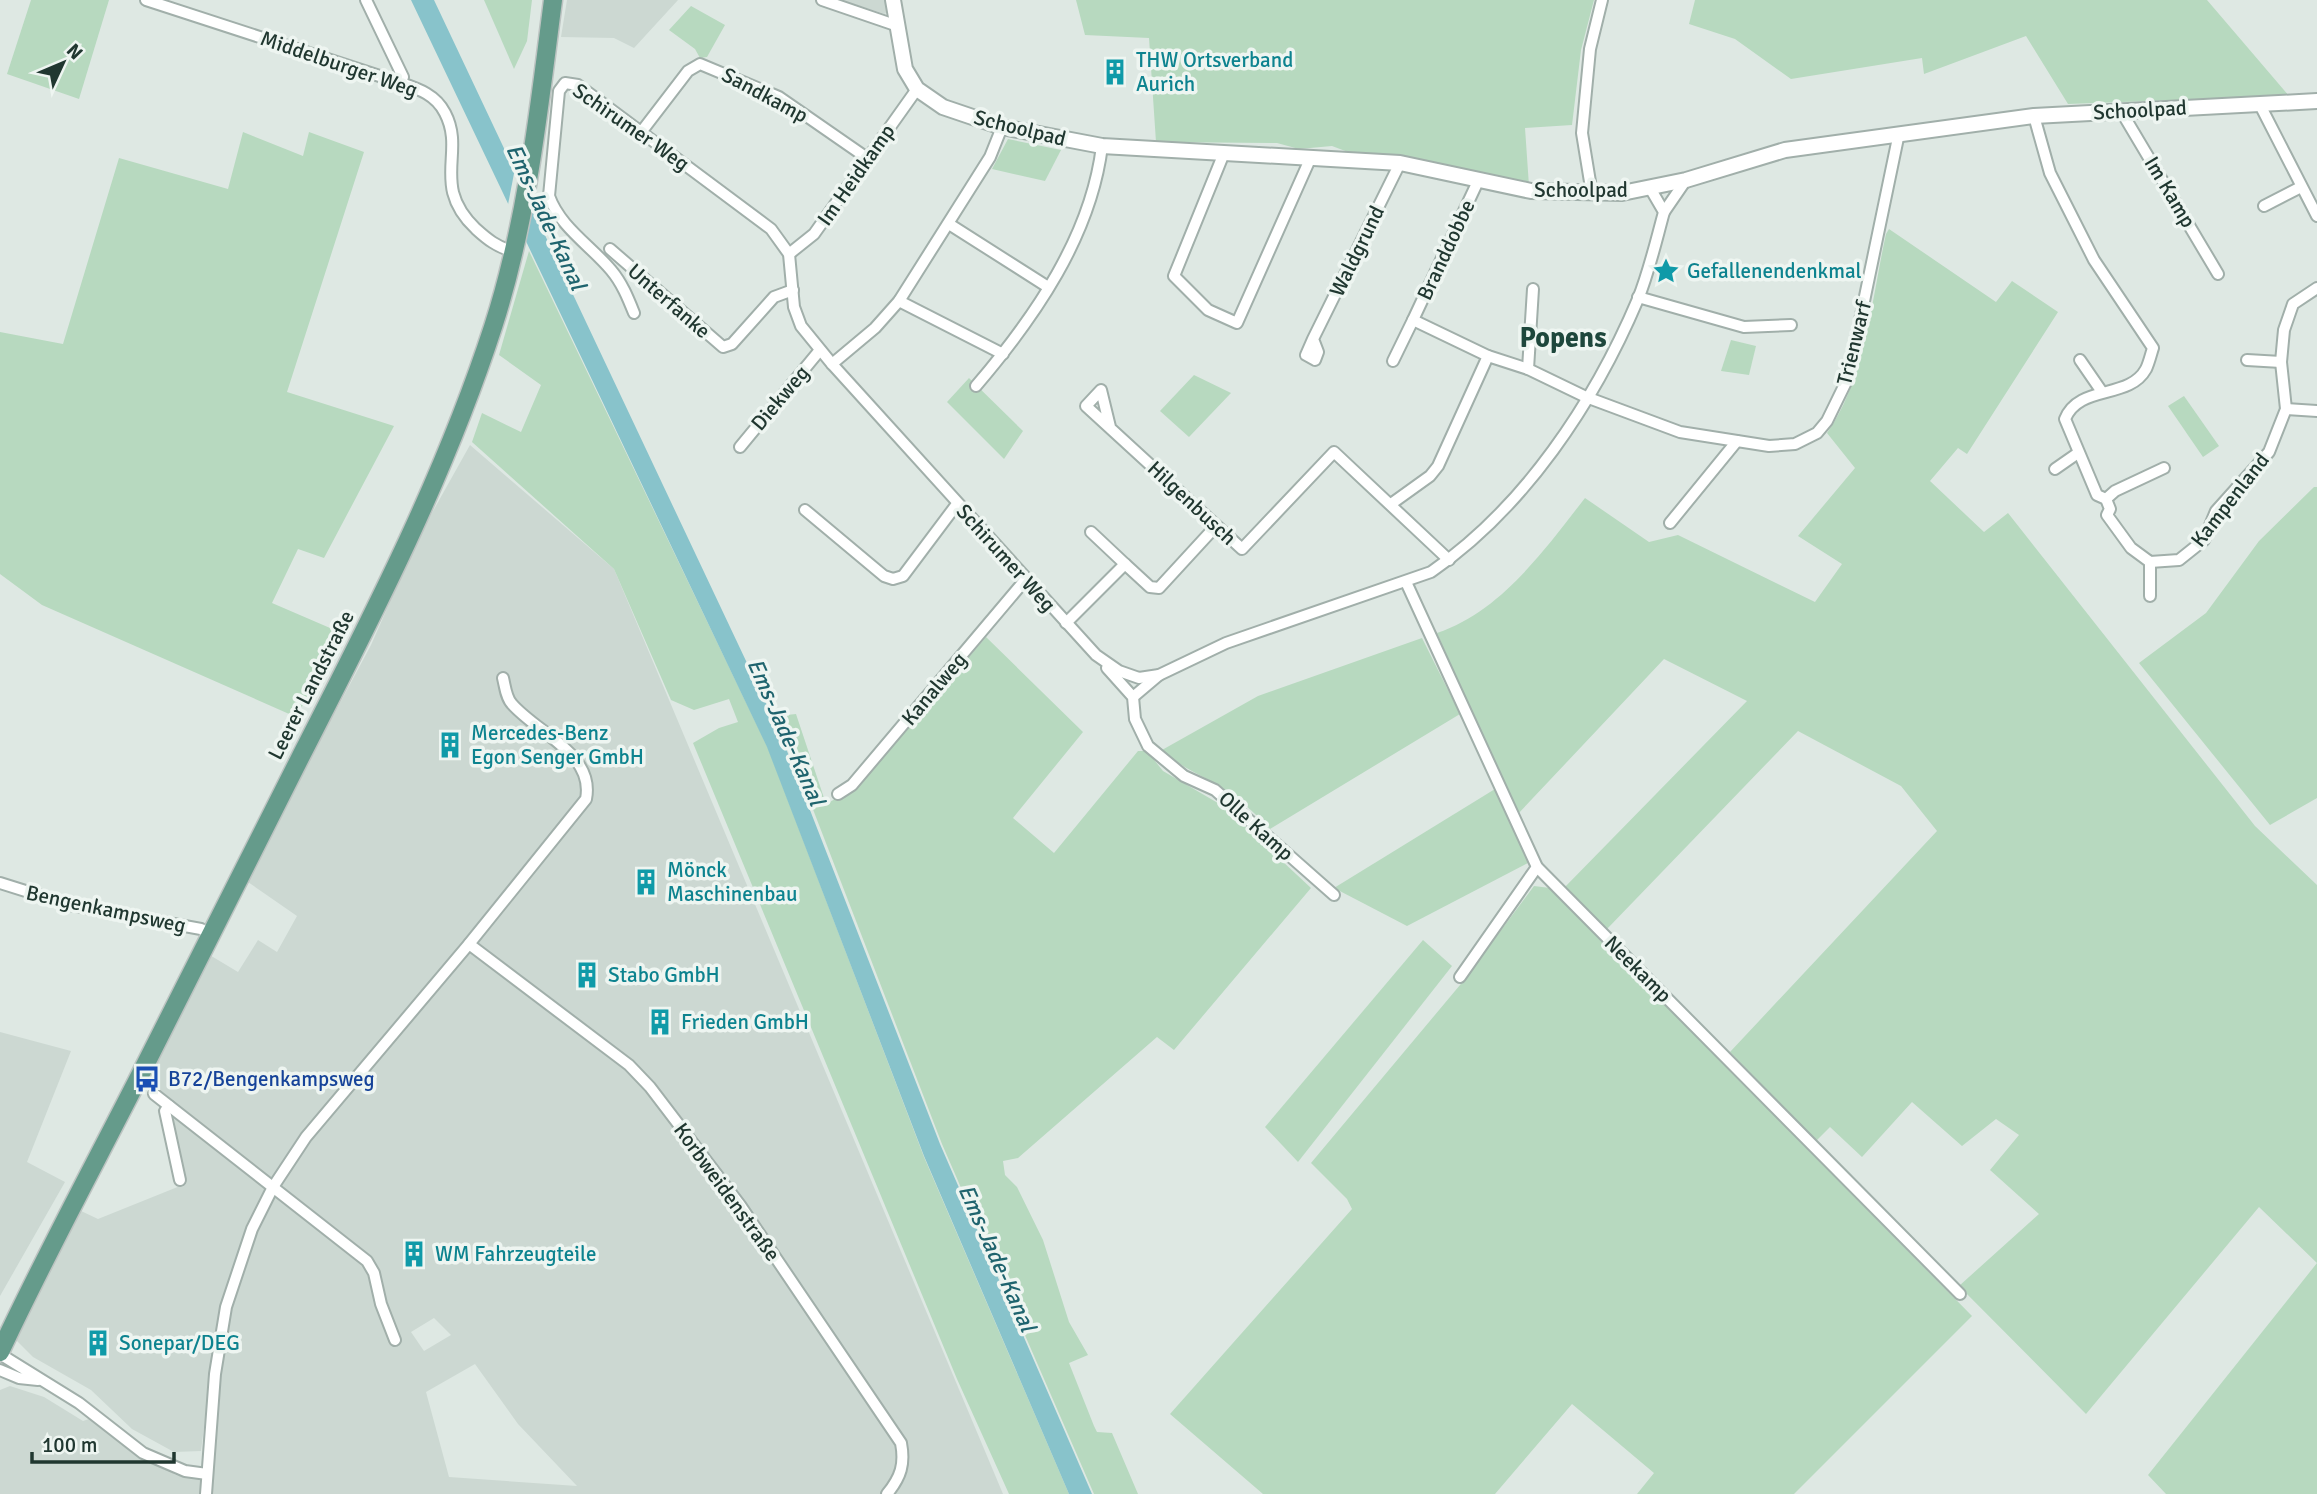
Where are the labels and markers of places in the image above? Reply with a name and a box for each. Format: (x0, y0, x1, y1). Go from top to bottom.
place label: THW Ortsverband Aurich (1136, 47, 1293, 97)
building icon: THW Ortsverband Aurich (1100, 57, 1130, 87)
place icon: Gefallenendenkmal (1651, 256, 1681, 286)
place label: Gefallenendenkmal (1687, 258, 1862, 284)
place label: Mercedes-Benz Egon Senger GmbH (471, 720, 644, 770)
building icon: Mercedes-Benz Egon Senger GmbH (435, 730, 465, 760)
place label: Mönck Maschinenbau (667, 857, 797, 907)
building icon: Mönck Maschinenbau (631, 867, 661, 897)
building icon: Stabo GmbH (572, 960, 602, 990)
place label: Stabo GmbH (608, 962, 720, 988)
building icon: Frieden GmbH (645, 1007, 675, 1037)
place label: Frieden GmbH (681, 1009, 809, 1035)
bus stop icon: B72/Bengenkampsweg (132, 1064, 162, 1094)
place label: B72/Bengenkampsweg (168, 1066, 375, 1092)
building icon: WM Fahrzeugteile (399, 1239, 429, 1269)
place label: WM Fahrzeugteile (435, 1241, 596, 1267)
building icon: Sonepar/DEG (83, 1328, 113, 1358)
place label: Sonepar/DEG (119, 1330, 240, 1356)

